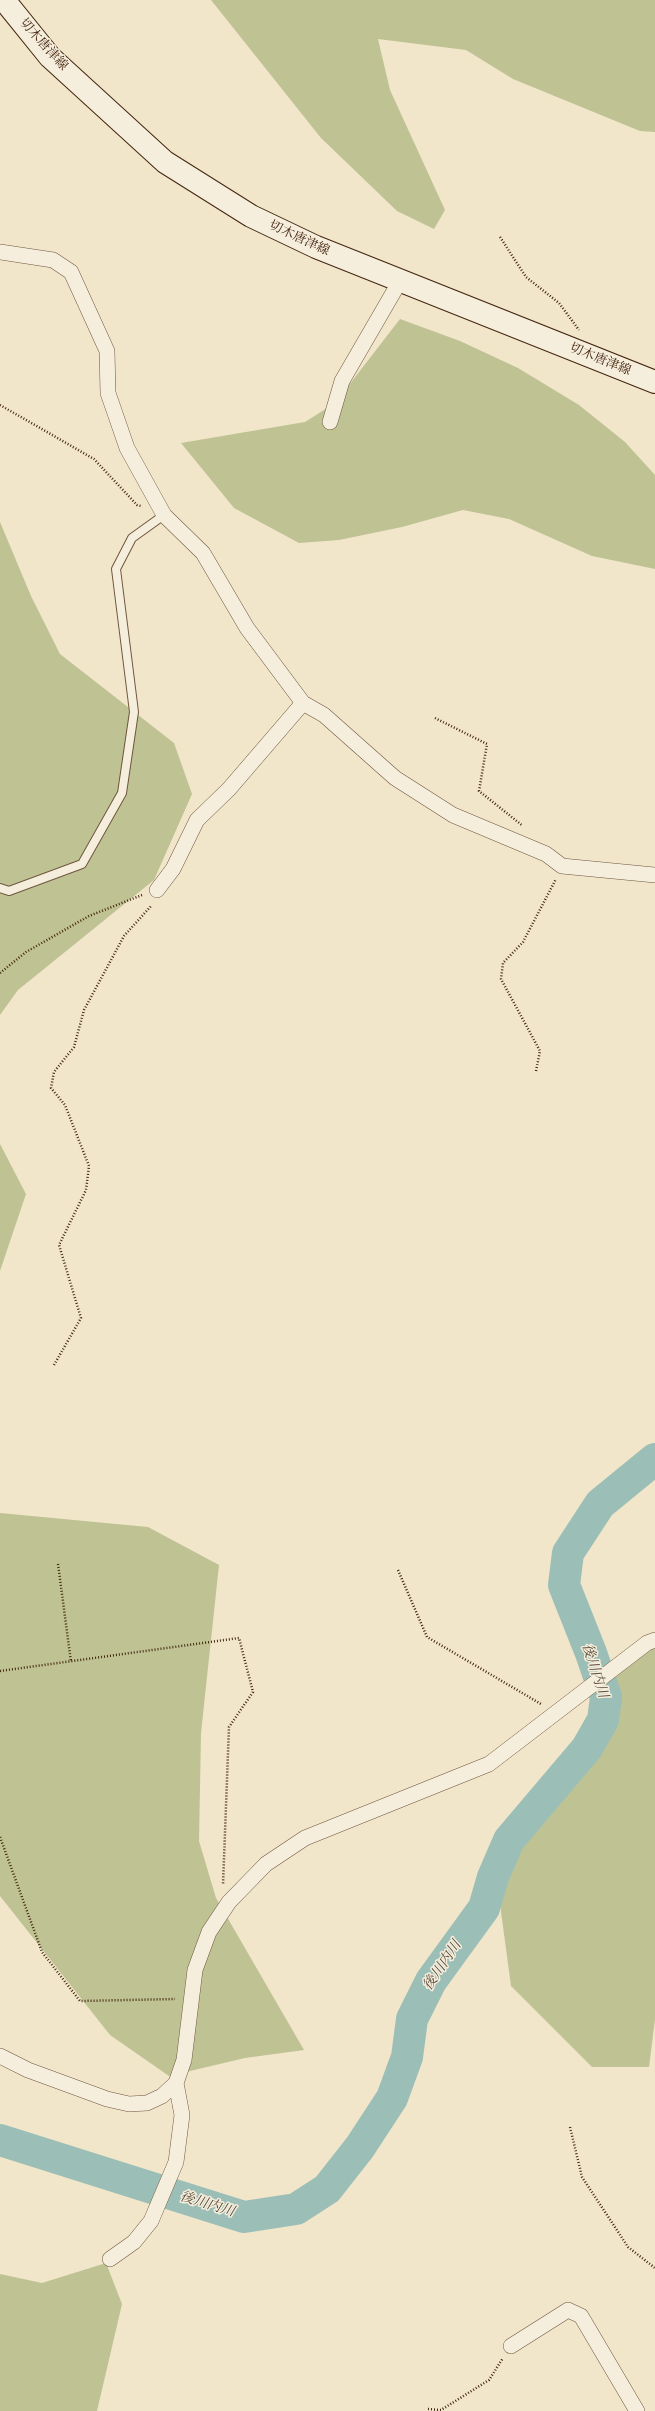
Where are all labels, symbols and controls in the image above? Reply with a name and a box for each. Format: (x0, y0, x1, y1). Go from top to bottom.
street label: 切木唐津線 (15, 16, 71, 74)
street label: 切木唐津線 (266, 218, 332, 260)
street label: 切木唐津線 (567, 341, 633, 379)
water label: 後川内川 (577, 1642, 611, 1700)
water label: 後川内川 (420, 1938, 466, 1994)
water label: 後川内川 (178, 2189, 236, 2221)

